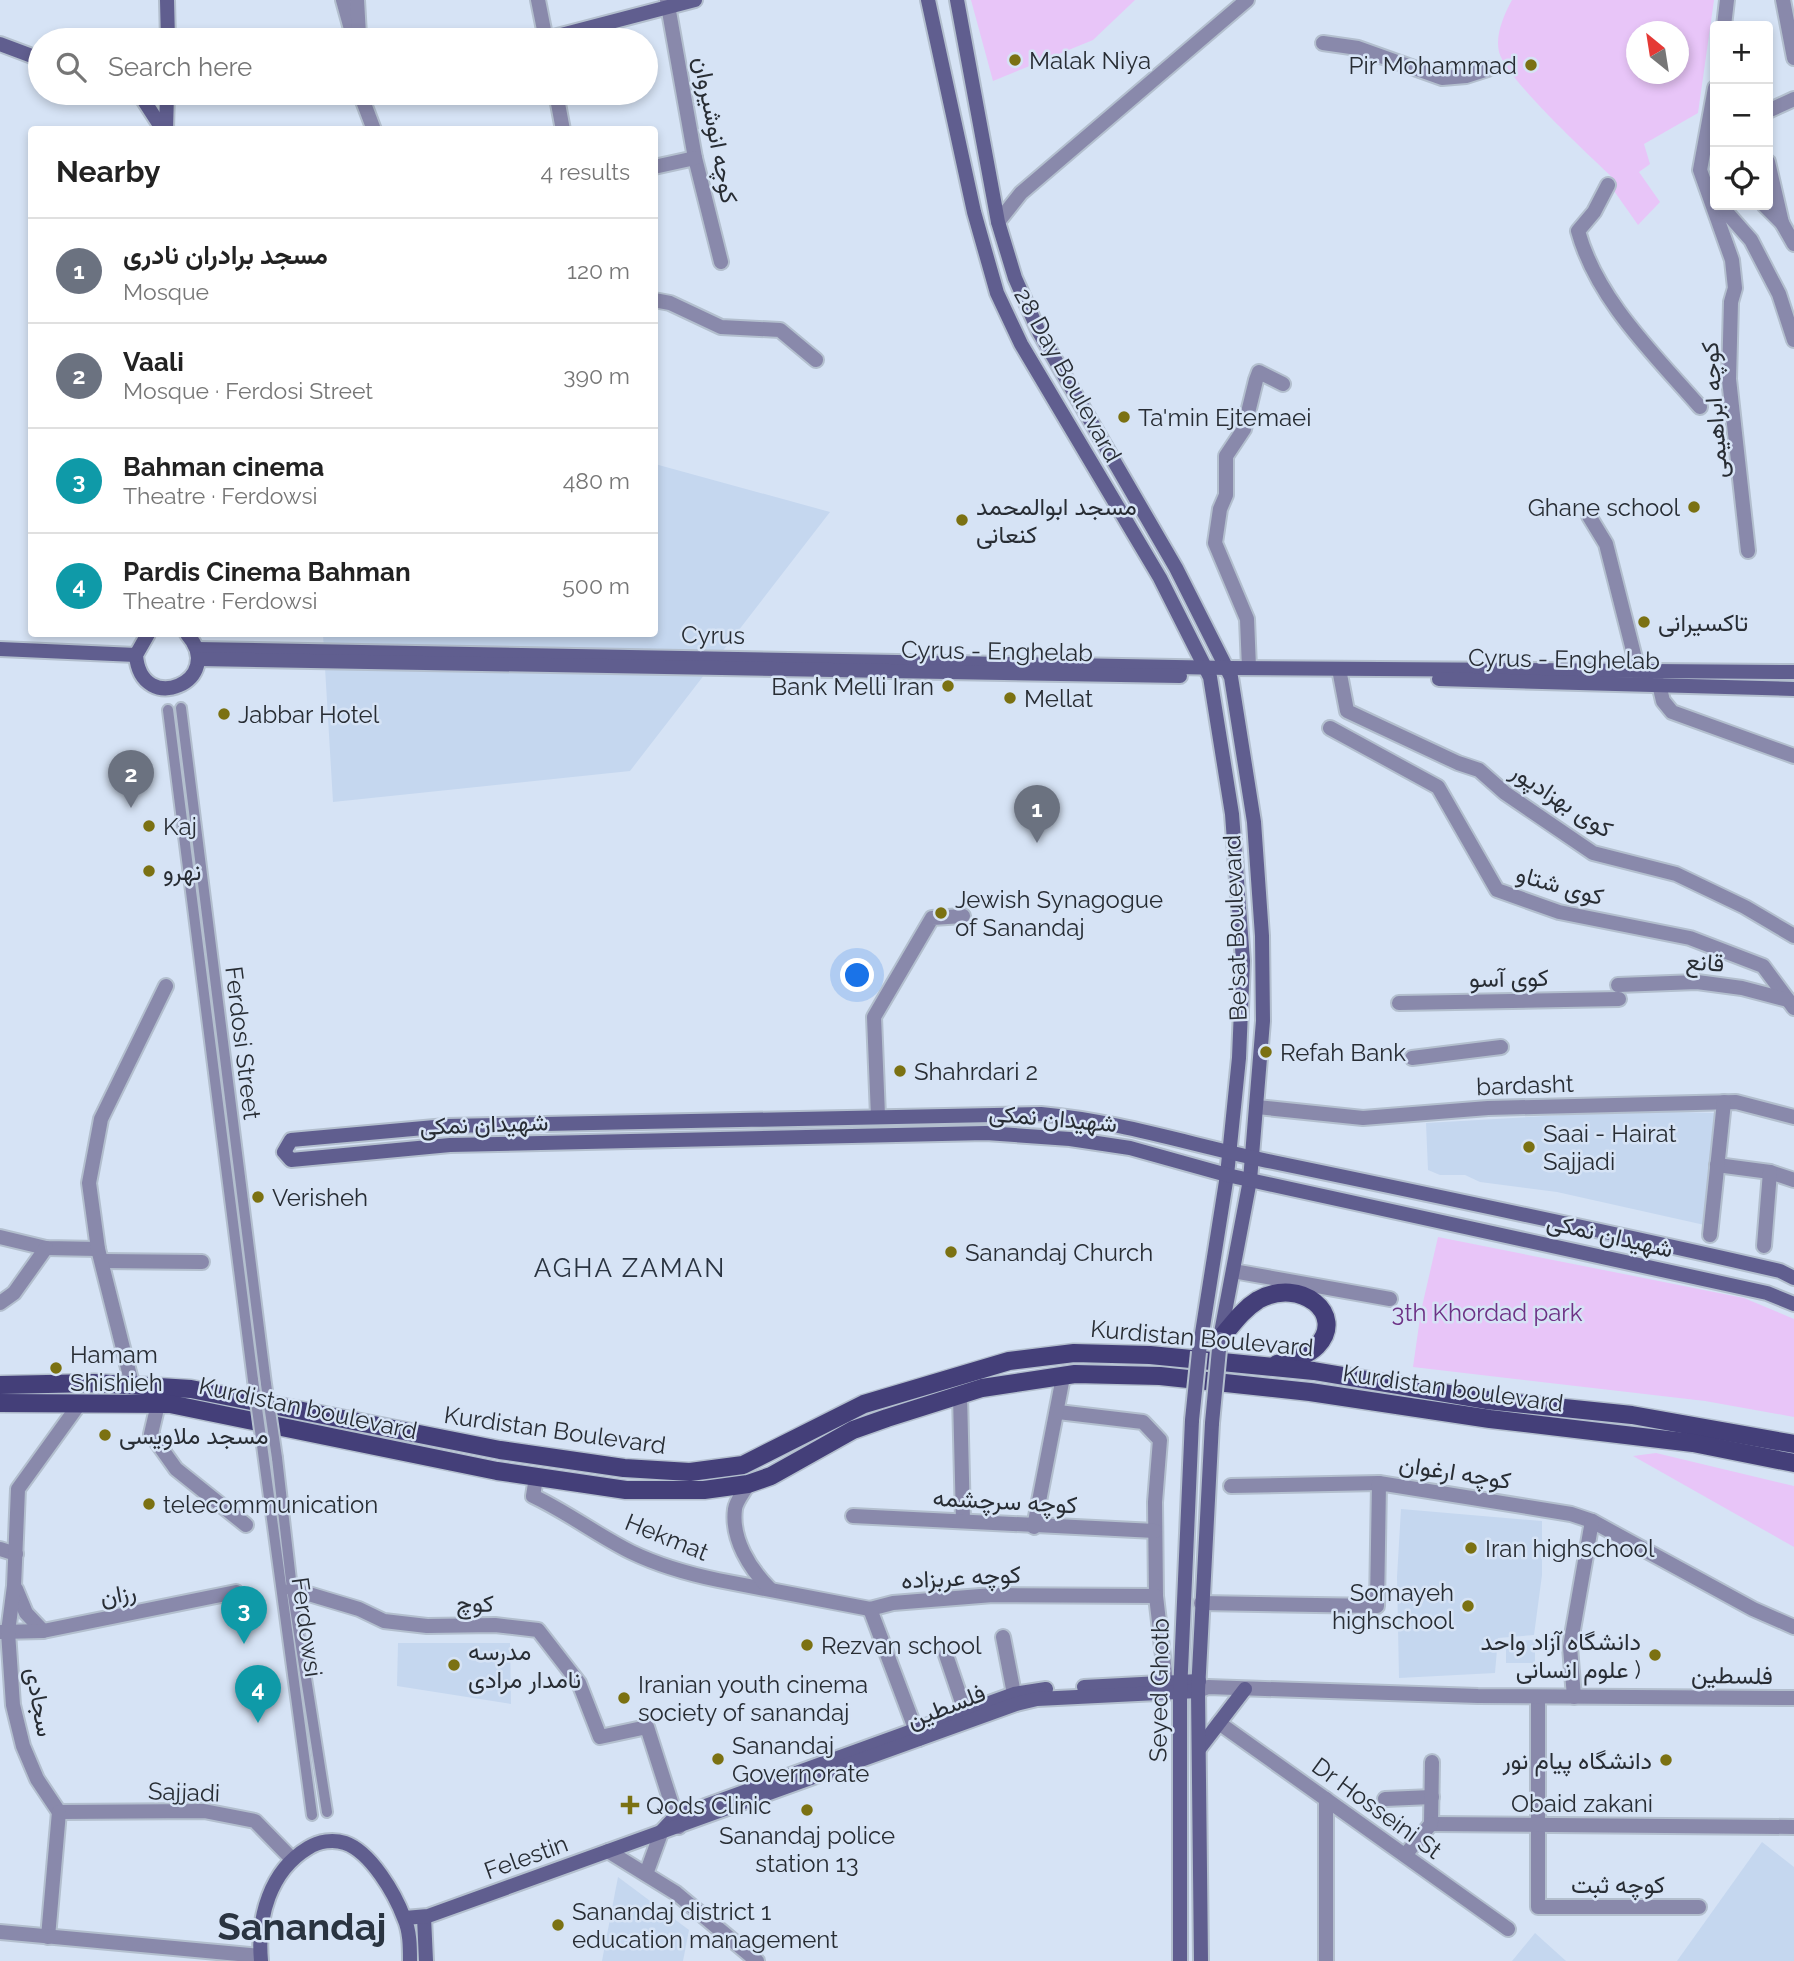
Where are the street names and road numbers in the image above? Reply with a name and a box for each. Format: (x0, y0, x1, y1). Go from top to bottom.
street label: کوچه انوشیروان (686, 54, 744, 206)
street label: 28 Day Boulevard (1008, 283, 1128, 467)
street label: کوچه ابراهیمی (1695, 341, 1735, 479)
street label: Cyrus (681, 620, 745, 650)
street label: Cyrus - Enghelab (901, 635, 1093, 667)
street label: Cyrus - Enghelab (1468, 643, 1660, 675)
street label: کوی بهزادپور (1504, 756, 1618, 845)
street label: Be'sat Boulevard (1217, 834, 1253, 1022)
street label: کوی شتاو (1513, 859, 1607, 912)
street label: قانع (1685, 946, 1725, 981)
street label: کوی آسو (1469, 963, 1549, 994)
street label: Ferdosi Street (219, 965, 267, 1121)
street label: bardasht (1476, 1069, 1574, 1101)
street label: شهیدان نمکی (988, 1098, 1118, 1139)
street label: شهیدان نمکی (419, 1107, 549, 1142)
street label: شهیدان نمکی (1544, 1206, 1676, 1265)
street label: Kurdistan Boulevard (1089, 1314, 1315, 1362)
street label: Kurdistan boulevard (1341, 1358, 1565, 1418)
street label: Kurdistan boulevard (196, 1371, 420, 1445)
street label: Kurdistan Boulevard (442, 1400, 668, 1460)
street label: کوچه ارغوان (1397, 1449, 1513, 1497)
street label: کوچه سرچشمه (932, 1483, 1078, 1521)
street label: Hekmat (621, 1507, 713, 1567)
street label: کوچه عربزاده (900, 1559, 1022, 1597)
street label: Ferdowsi (286, 1575, 328, 1679)
street label: رزان (97, 1576, 139, 1613)
street label: کوچ (456, 1588, 494, 1620)
street label: Seyed Ghotb (1143, 1618, 1175, 1762)
street label: فلسطین (1691, 1660, 1773, 1690)
street label: سجادی (20, 1665, 60, 1739)
street label: فلسطین (903, 1678, 989, 1734)
street label: Dr Hosseini St (1307, 1751, 1447, 1865)
street label: Sajjadi (147, 1776, 221, 1808)
street label: Obaid zakani (1511, 1789, 1653, 1818)
street label: Felestin (480, 1829, 572, 1885)
street label: کوچه ثبت (1571, 1870, 1665, 1901)

